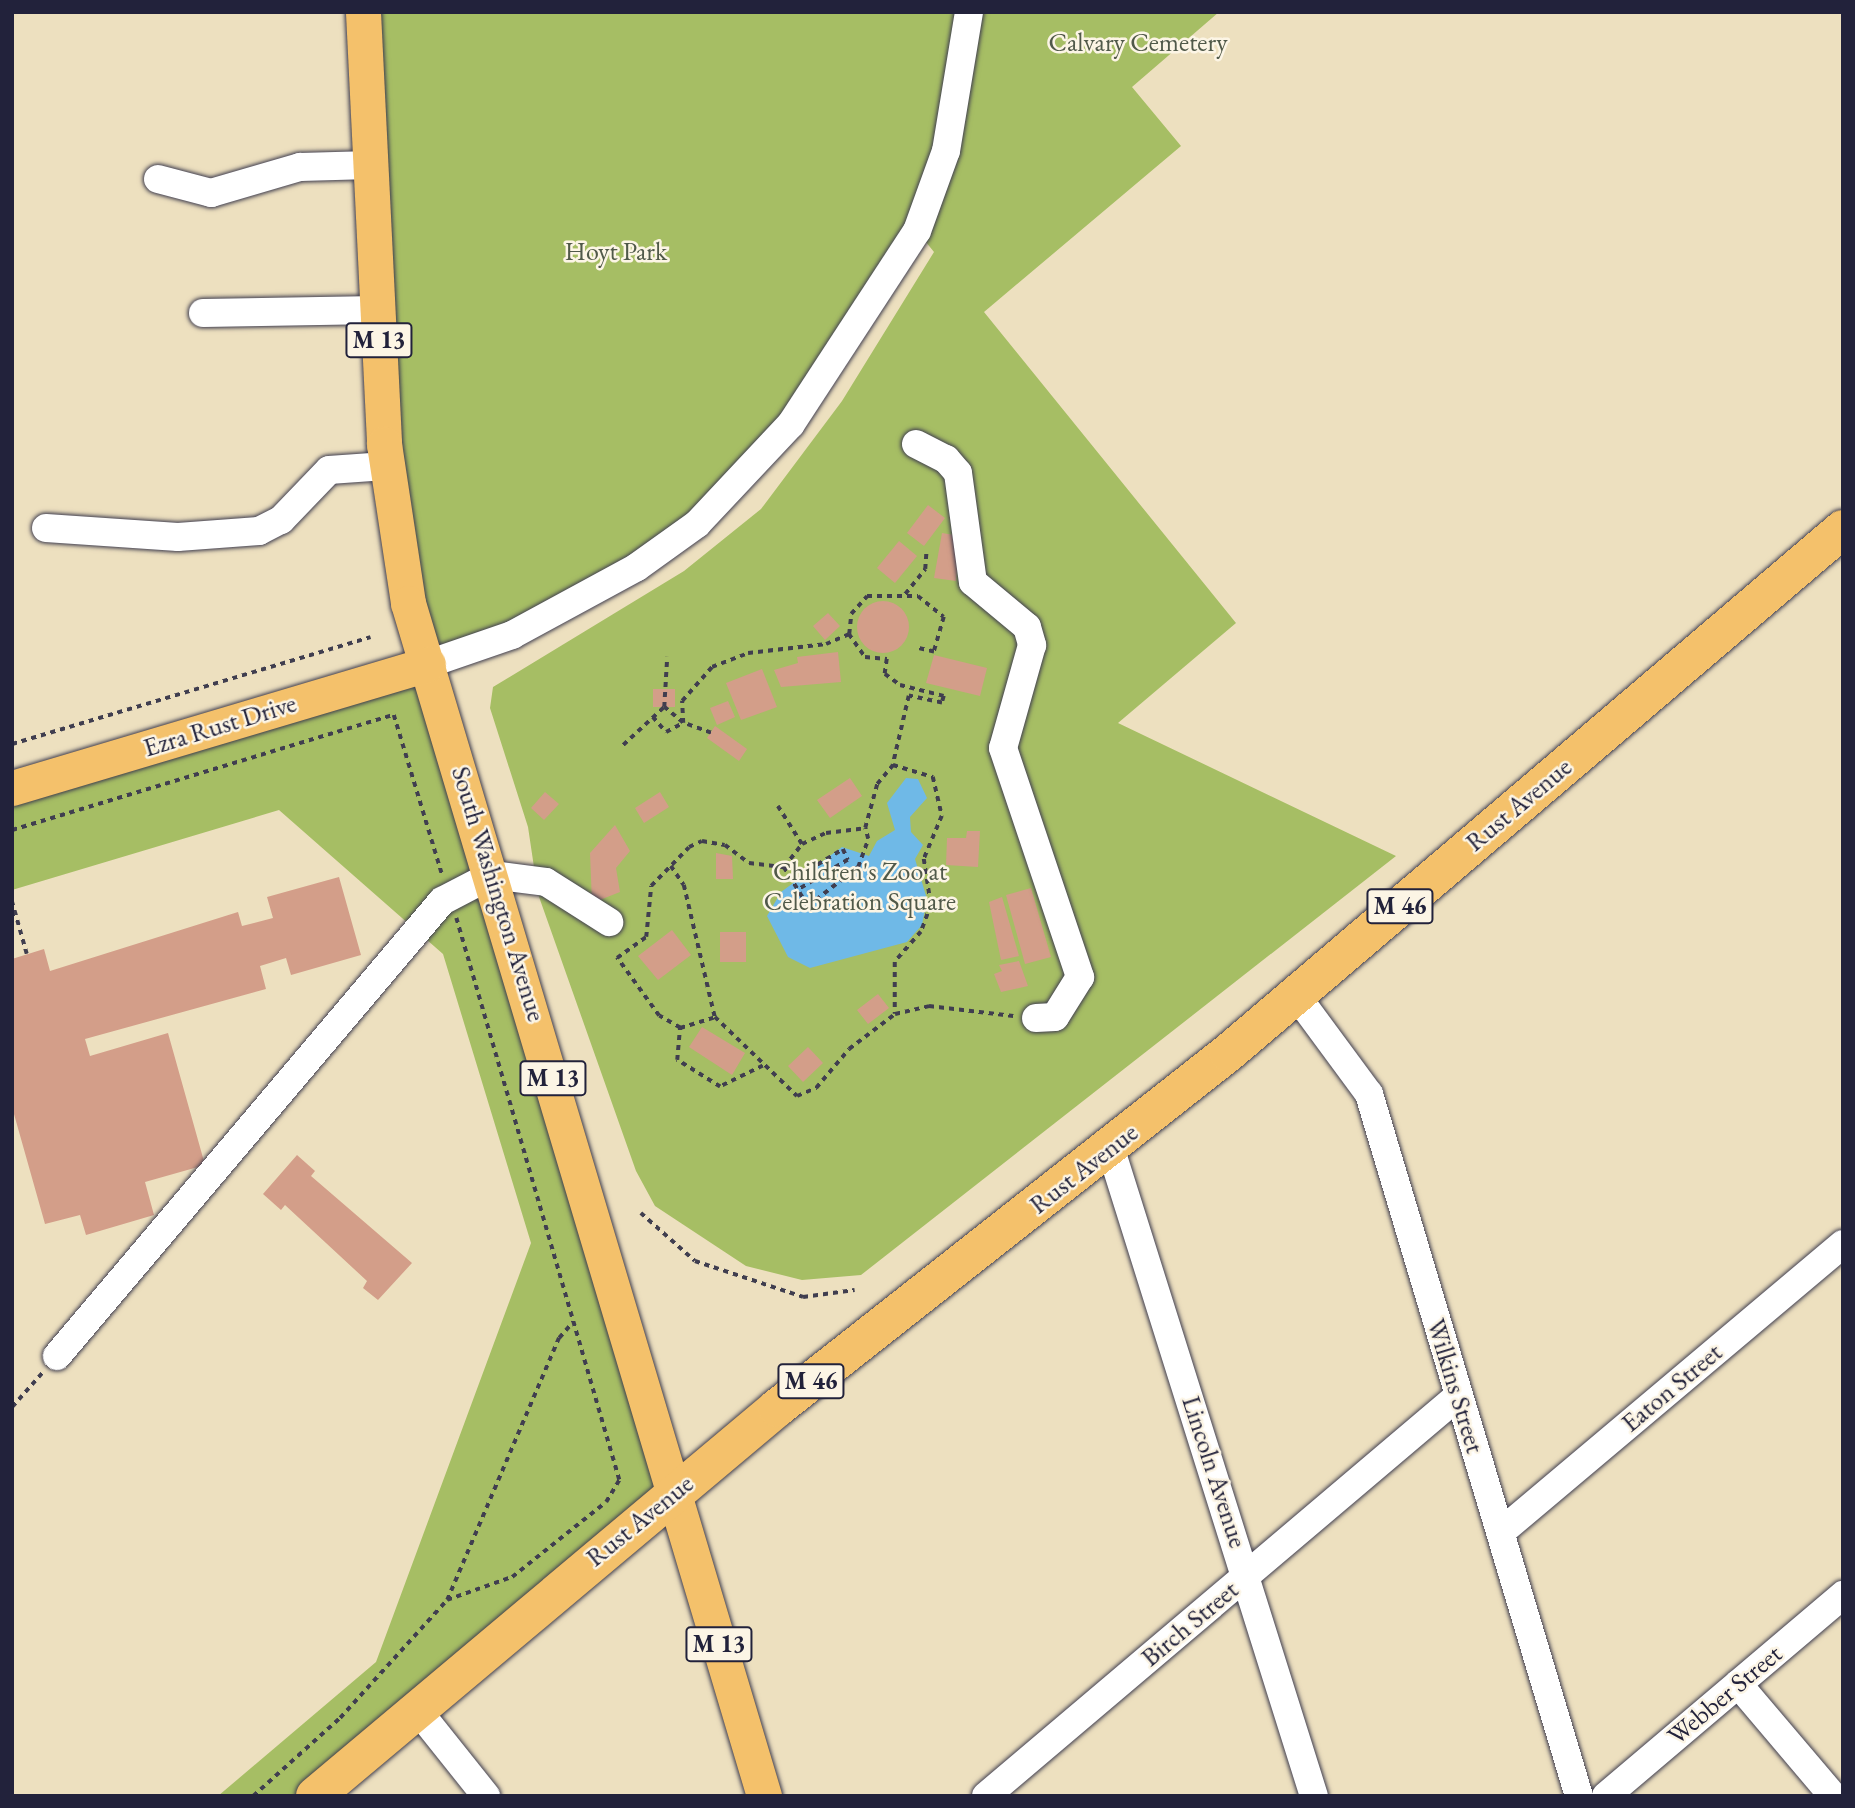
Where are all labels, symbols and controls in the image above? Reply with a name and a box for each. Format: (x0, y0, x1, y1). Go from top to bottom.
park label: Calvary Cemetery (1048, 27, 1228, 59)
park label: Hoyt Park (565, 236, 667, 268)
road number: M 13 (344, 320, 414, 360)
street label: Ezra Rust Drive (140, 688, 300, 764)
street label: Rust Avenue (1460, 752, 1578, 858)
street label: South Washington Avenue (444, 763, 552, 1025)
park label: Children's Zoo at Celebration Square (764, 856, 956, 917)
road number: M 46 (1365, 885, 1435, 926)
road number: M 13 (518, 1058, 588, 1098)
street label: Rust Avenue (1024, 1117, 1144, 1221)
street label: Wilkins Street (1420, 1315, 1490, 1457)
street label: Eaton Street (1615, 1337, 1729, 1439)
road number: M 46 (776, 1360, 846, 1401)
street label: Lincoln Avenue (1175, 1392, 1253, 1552)
street label: Rust Avenue (580, 1468, 700, 1574)
street label: Birch Street (1135, 1575, 1245, 1673)
road number: M 13 (684, 1624, 754, 1664)
street label: Webber Street (1662, 1638, 1788, 1752)

